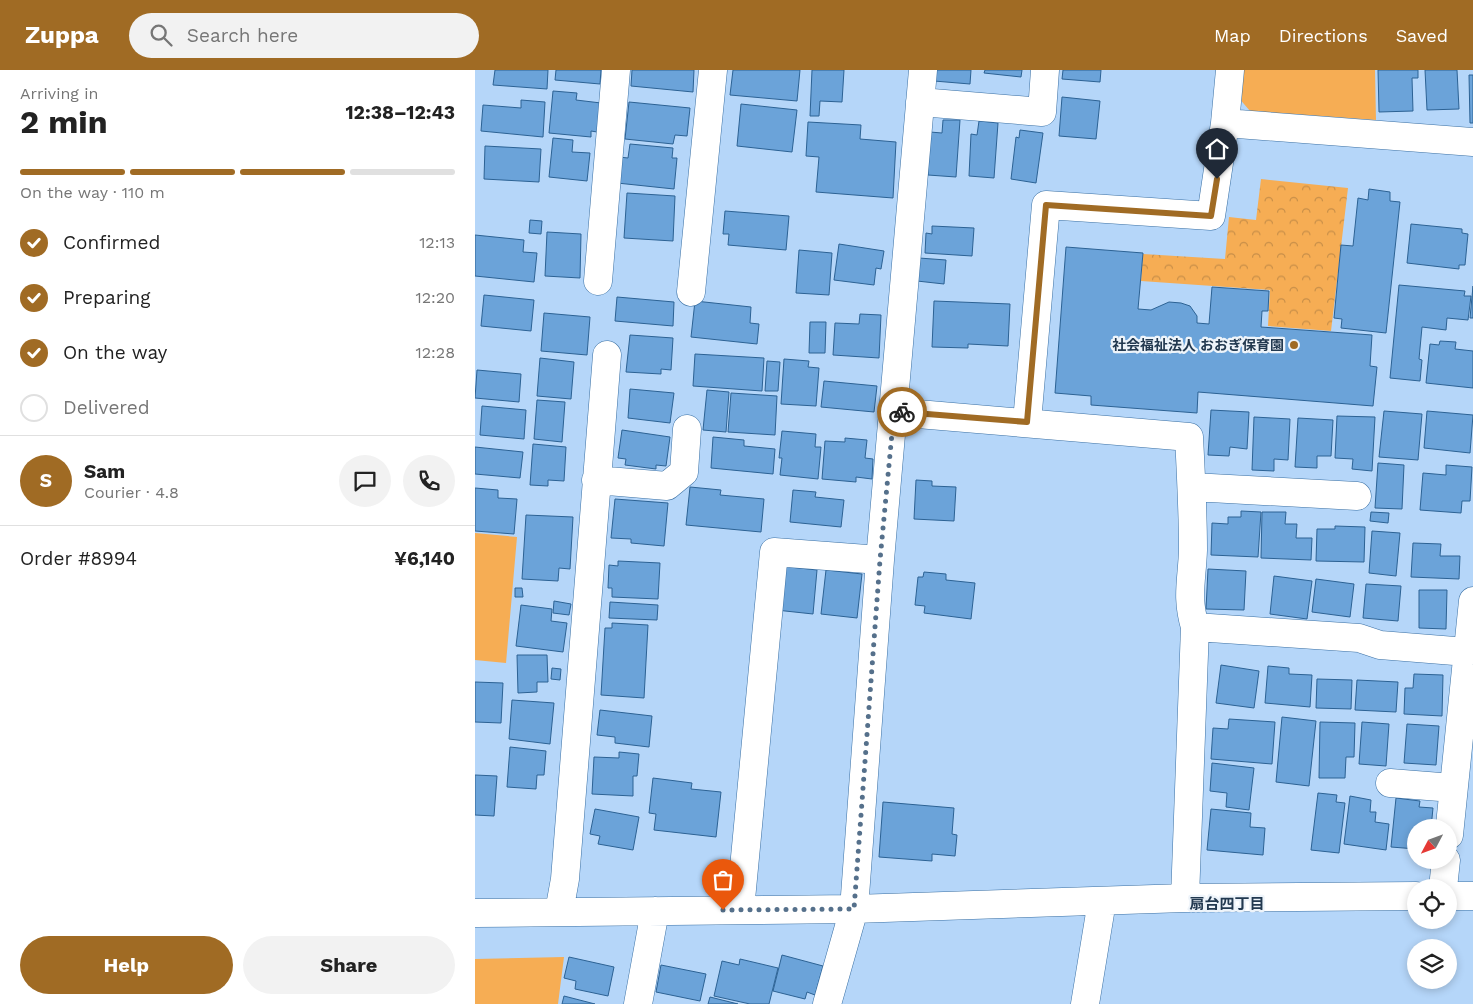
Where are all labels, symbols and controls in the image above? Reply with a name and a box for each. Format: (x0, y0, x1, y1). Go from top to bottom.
search box (129, 13, 479, 58)
text: Zuppa (25, 21, 99, 49)
icon: search (147, 21, 175, 49)
text: Search here (187, 24, 298, 47)
text: Map (1214, 25, 1251, 46)
text: Directions (1279, 25, 1368, 46)
text: Saved (1396, 25, 1448, 46)
text: Arriving in (20, 84, 98, 103)
text: 12:38–12:43 (345, 101, 455, 124)
text: 2 min (20, 103, 108, 141)
pin (1196, 128, 1238, 179)
icon: home (1203, 135, 1231, 163)
text: On the way · 110 m (20, 183, 165, 202)
icon: check (20, 229, 48, 257)
text: Confirmed (63, 231, 160, 254)
text: 12:13 (419, 233, 455, 252)
icon: check (20, 284, 48, 312)
text: Preparing (63, 286, 150, 309)
text: 12:20 (415, 288, 455, 307)
place label: 社会福祉法人 おおぎ保育園 (1112, 337, 1284, 353)
icon: check (20, 339, 48, 367)
marker: 社会福祉法人 おおぎ保育園 (1288, 339, 1300, 351)
text: On the way (63, 341, 167, 364)
text: 12:28 (416, 343, 455, 362)
courier (877, 387, 927, 437)
text: Delivered (63, 396, 150, 419)
icon: bike (888, 398, 916, 426)
button: chat (339, 455, 391, 507)
button: phone (403, 455, 455, 507)
text: Sam (84, 460, 125, 483)
text: S (40, 469, 52, 492)
text: Courier · 4.8 (84, 483, 179, 502)
text: Order #8994 (20, 547, 137, 570)
text: ¥6,140 (394, 547, 455, 570)
north arrow (1407, 819, 1457, 869)
map controls (1407, 819, 1457, 989)
pin (702, 859, 744, 910)
icon: bag (709, 866, 737, 894)
button: locate (1407, 879, 1457, 929)
district label: 扇台四丁目 (1189, 895, 1265, 913)
button: Help (20, 936, 233, 994)
button: Share (243, 936, 455, 994)
button: layers (1407, 939, 1457, 989)

